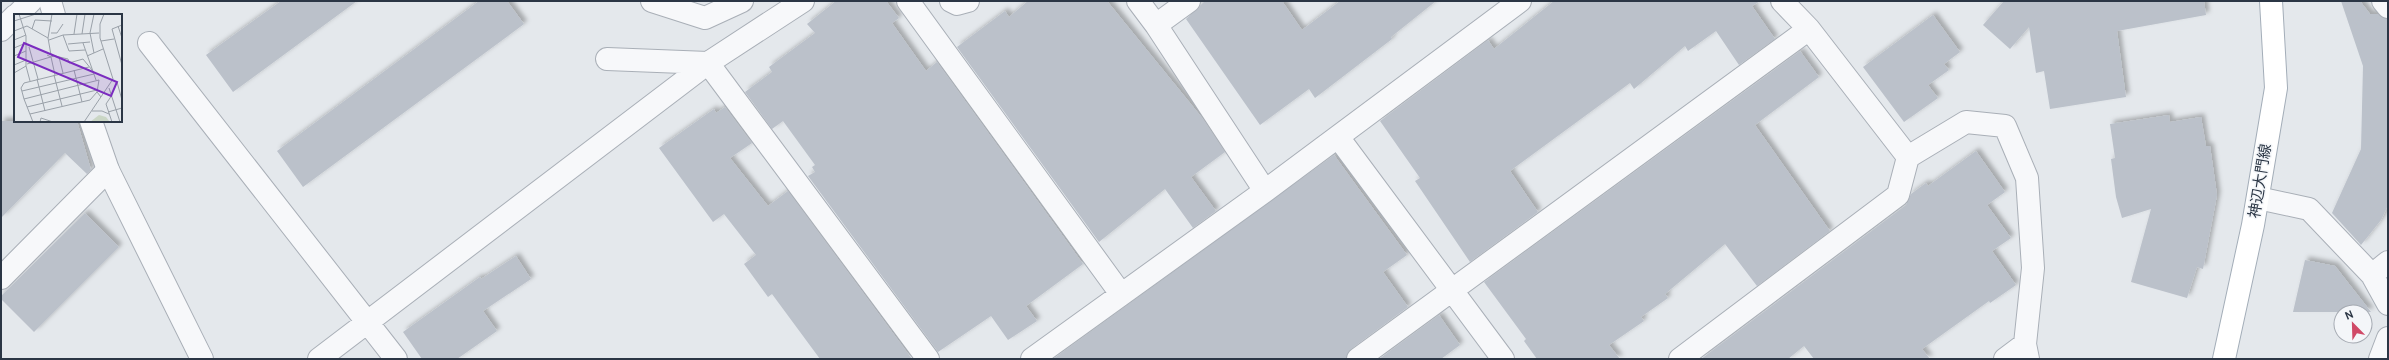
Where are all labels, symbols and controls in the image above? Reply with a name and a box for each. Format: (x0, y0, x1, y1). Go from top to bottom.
inset map (14, 14, 122, 122)
street label: 神辺大門線 (2245, 143, 2275, 219)
north arrow (2333, 304, 2373, 344)
text: N (2343, 307, 2355, 323)

